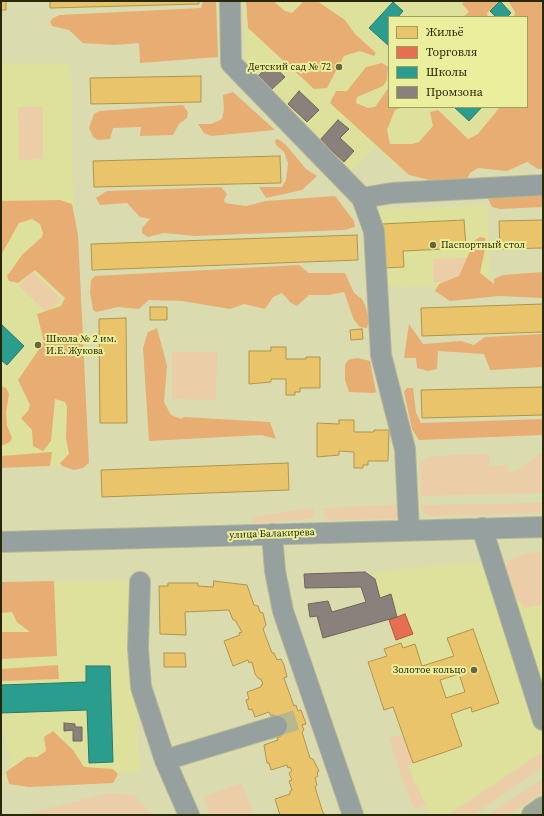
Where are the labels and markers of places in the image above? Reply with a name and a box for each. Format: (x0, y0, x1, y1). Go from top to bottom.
place label: Детский сад № 72 (248, 61, 331, 73)
marker: Детский сад № 72 (334, 62, 344, 72)
place label: Паспортный стол (441, 239, 525, 251)
marker: Паспортный стол (428, 240, 438, 250)
place label: Школа № 2 им. И.Е. Жукова (46, 333, 117, 356)
marker: Школа № 2 им. И.Е. Жукова (33, 340, 43, 350)
place label: Золотое кольцо (393, 664, 466, 676)
marker: Золотое кольцо (469, 665, 479, 675)

